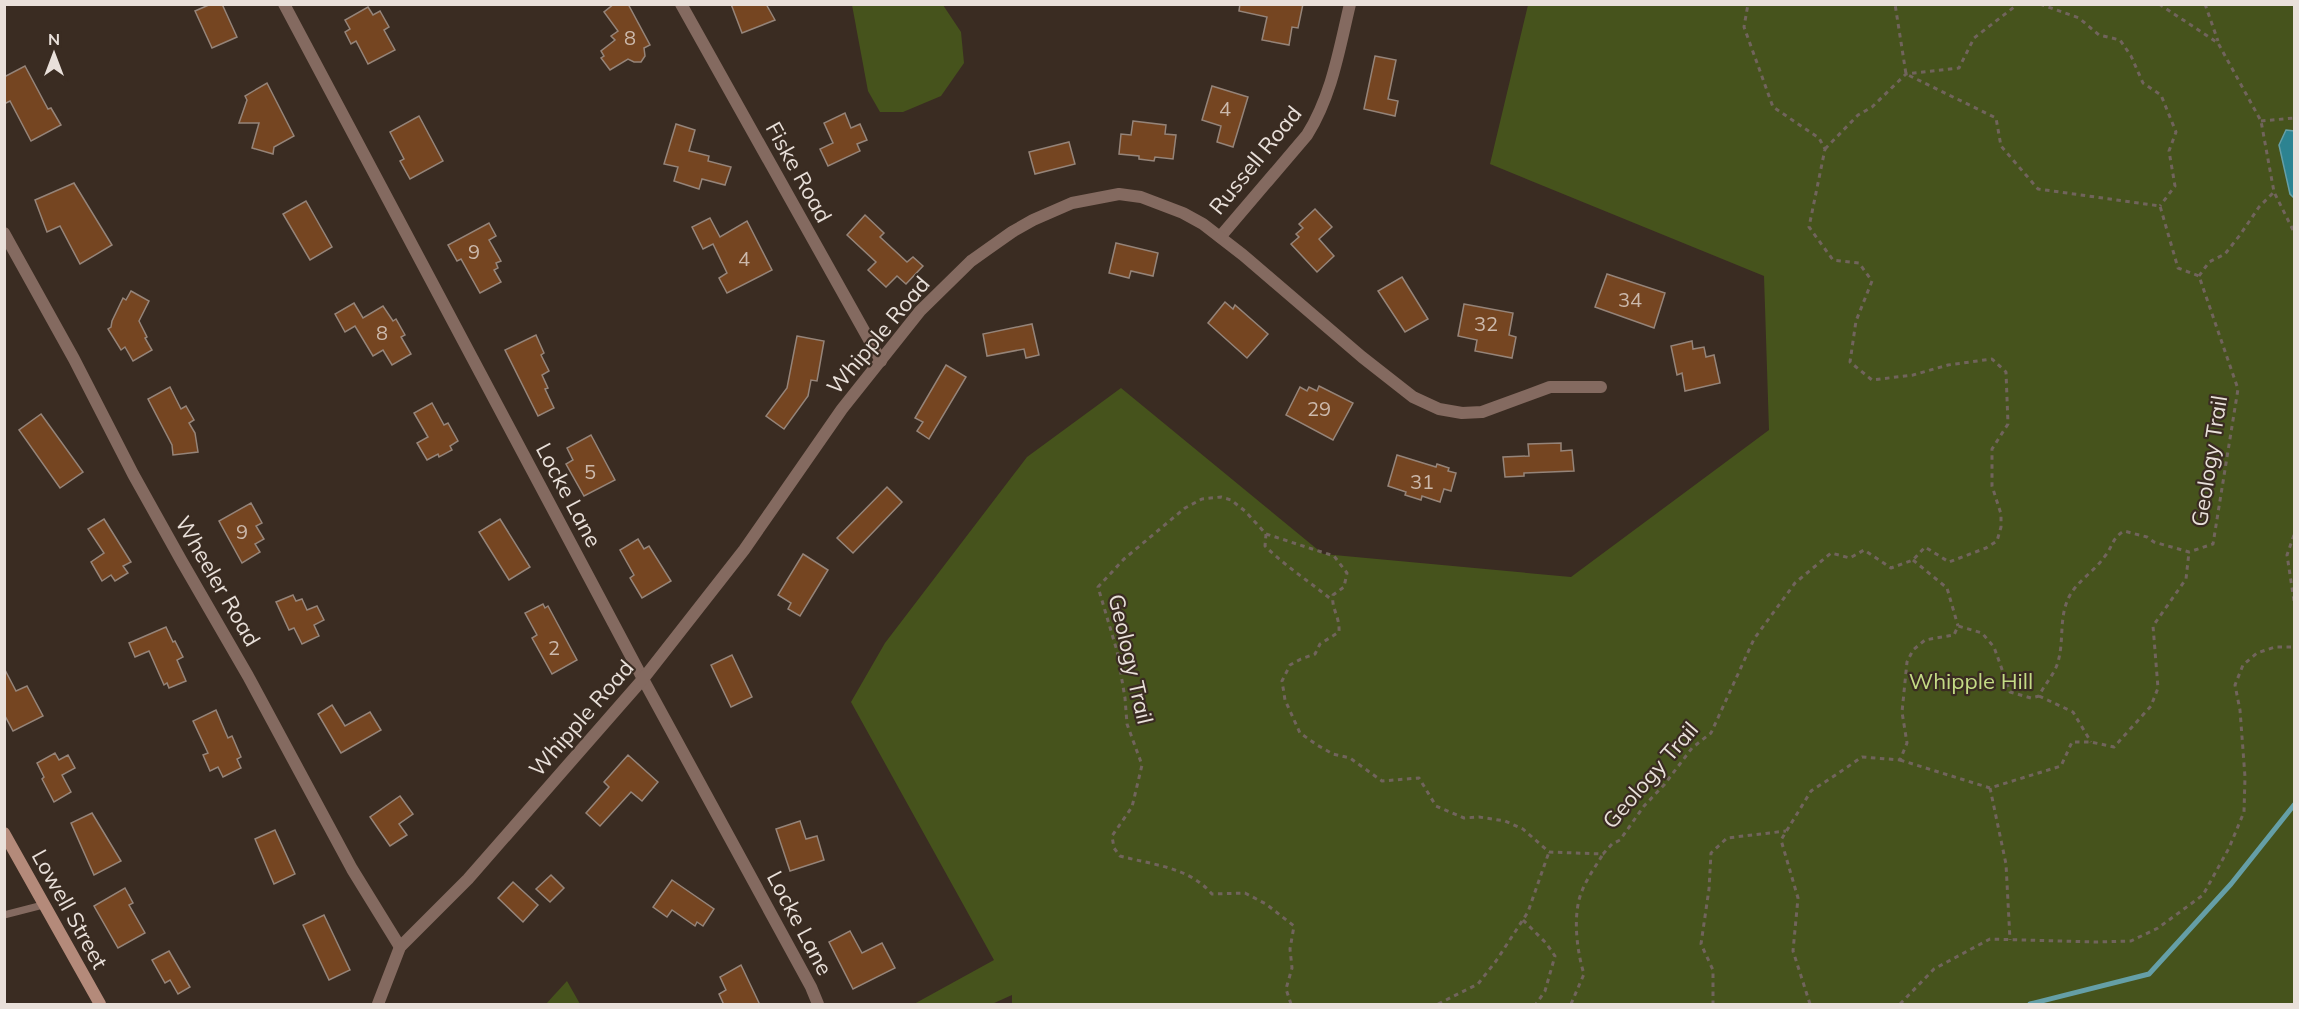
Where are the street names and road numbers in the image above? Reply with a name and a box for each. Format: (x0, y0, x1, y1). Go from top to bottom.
street label: Russell Road (1203, 100, 1307, 220)
street label: Fiske Road (760, 117, 838, 227)
street label: Whipple Road (820, 270, 936, 400)
street label: Geology Trail (2185, 393, 2233, 529)
street label: Locke Lane (530, 438, 608, 552)
street label: Wheeler Road (169, 511, 267, 651)
street label: Geology Trail (1102, 591, 1160, 727)
street label: Whipple Road (523, 654, 639, 782)
street label: Geology Trail (1596, 716, 1704, 834)
street label: Lowell Street (26, 844, 114, 974)
street label: Locke Lane (761, 866, 839, 980)

